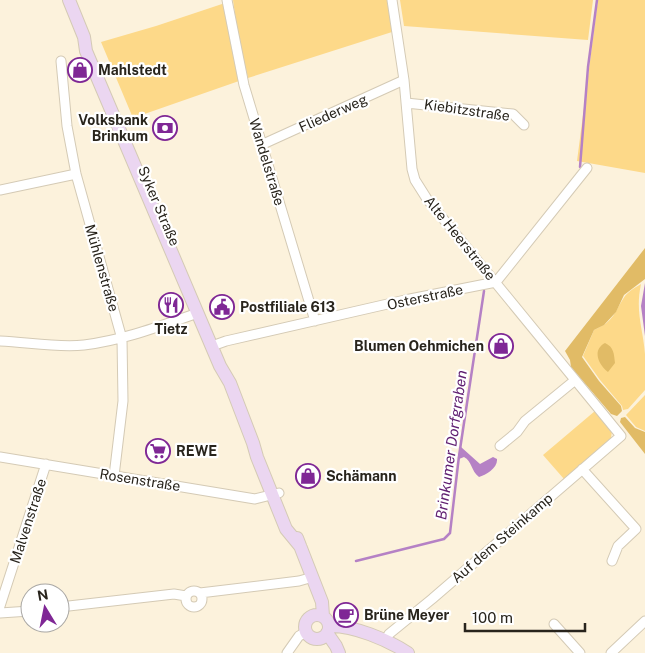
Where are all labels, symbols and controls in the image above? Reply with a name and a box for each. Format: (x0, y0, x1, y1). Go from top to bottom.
shop icon: Mahlstedt (67, 57, 93, 83)
place label: Mahlstedt (98, 62, 167, 78)
street label: Fliederweg (296, 91, 370, 135)
street label: Kiebitzstraße (423, 96, 511, 124)
place label: Volksbank Brinkum (78, 112, 148, 144)
bank icon: Volksbank Brinkum (152, 115, 178, 141)
street label: Wandelstraße (246, 116, 288, 208)
street label: Syker Straße (135, 164, 183, 248)
street label: Alte Heerstraße (421, 193, 499, 283)
street label: Mühlenstraße (82, 223, 122, 314)
street label: Osterstraße (386, 281, 465, 313)
restaurant icon: Tietz (158, 292, 184, 318)
public building icon: Postfiliale 613 (209, 294, 235, 320)
place label: Postfiliale 613 (240, 299, 335, 315)
place label: Tietz (155, 321, 188, 337)
shop icon: Blumen Oehmichen (488, 333, 514, 359)
place label: Blumen Oehmichen (354, 338, 484, 354)
water label: Brinkumer Dorfgraben (432, 369, 470, 521)
supermarket icon: REWE (145, 438, 171, 464)
place label: REWE (176, 443, 217, 459)
shop icon: Schämann (295, 463, 321, 489)
street label: Rosenstraße (98, 466, 182, 494)
place label: Schämann (326, 468, 396, 484)
street label: Malvenstraße (7, 476, 49, 566)
street label: Auf dem Steinkamp (448, 490, 556, 586)
north arrow (20, 583, 70, 633)
text: N (36, 586, 50, 604)
scale bar (465, 600, 585, 632)
cafe icon: Brüne Meyer (333, 602, 359, 628)
place label: Brüne Meyer (364, 607, 449, 623)
text: 100 m (472, 609, 513, 626)

